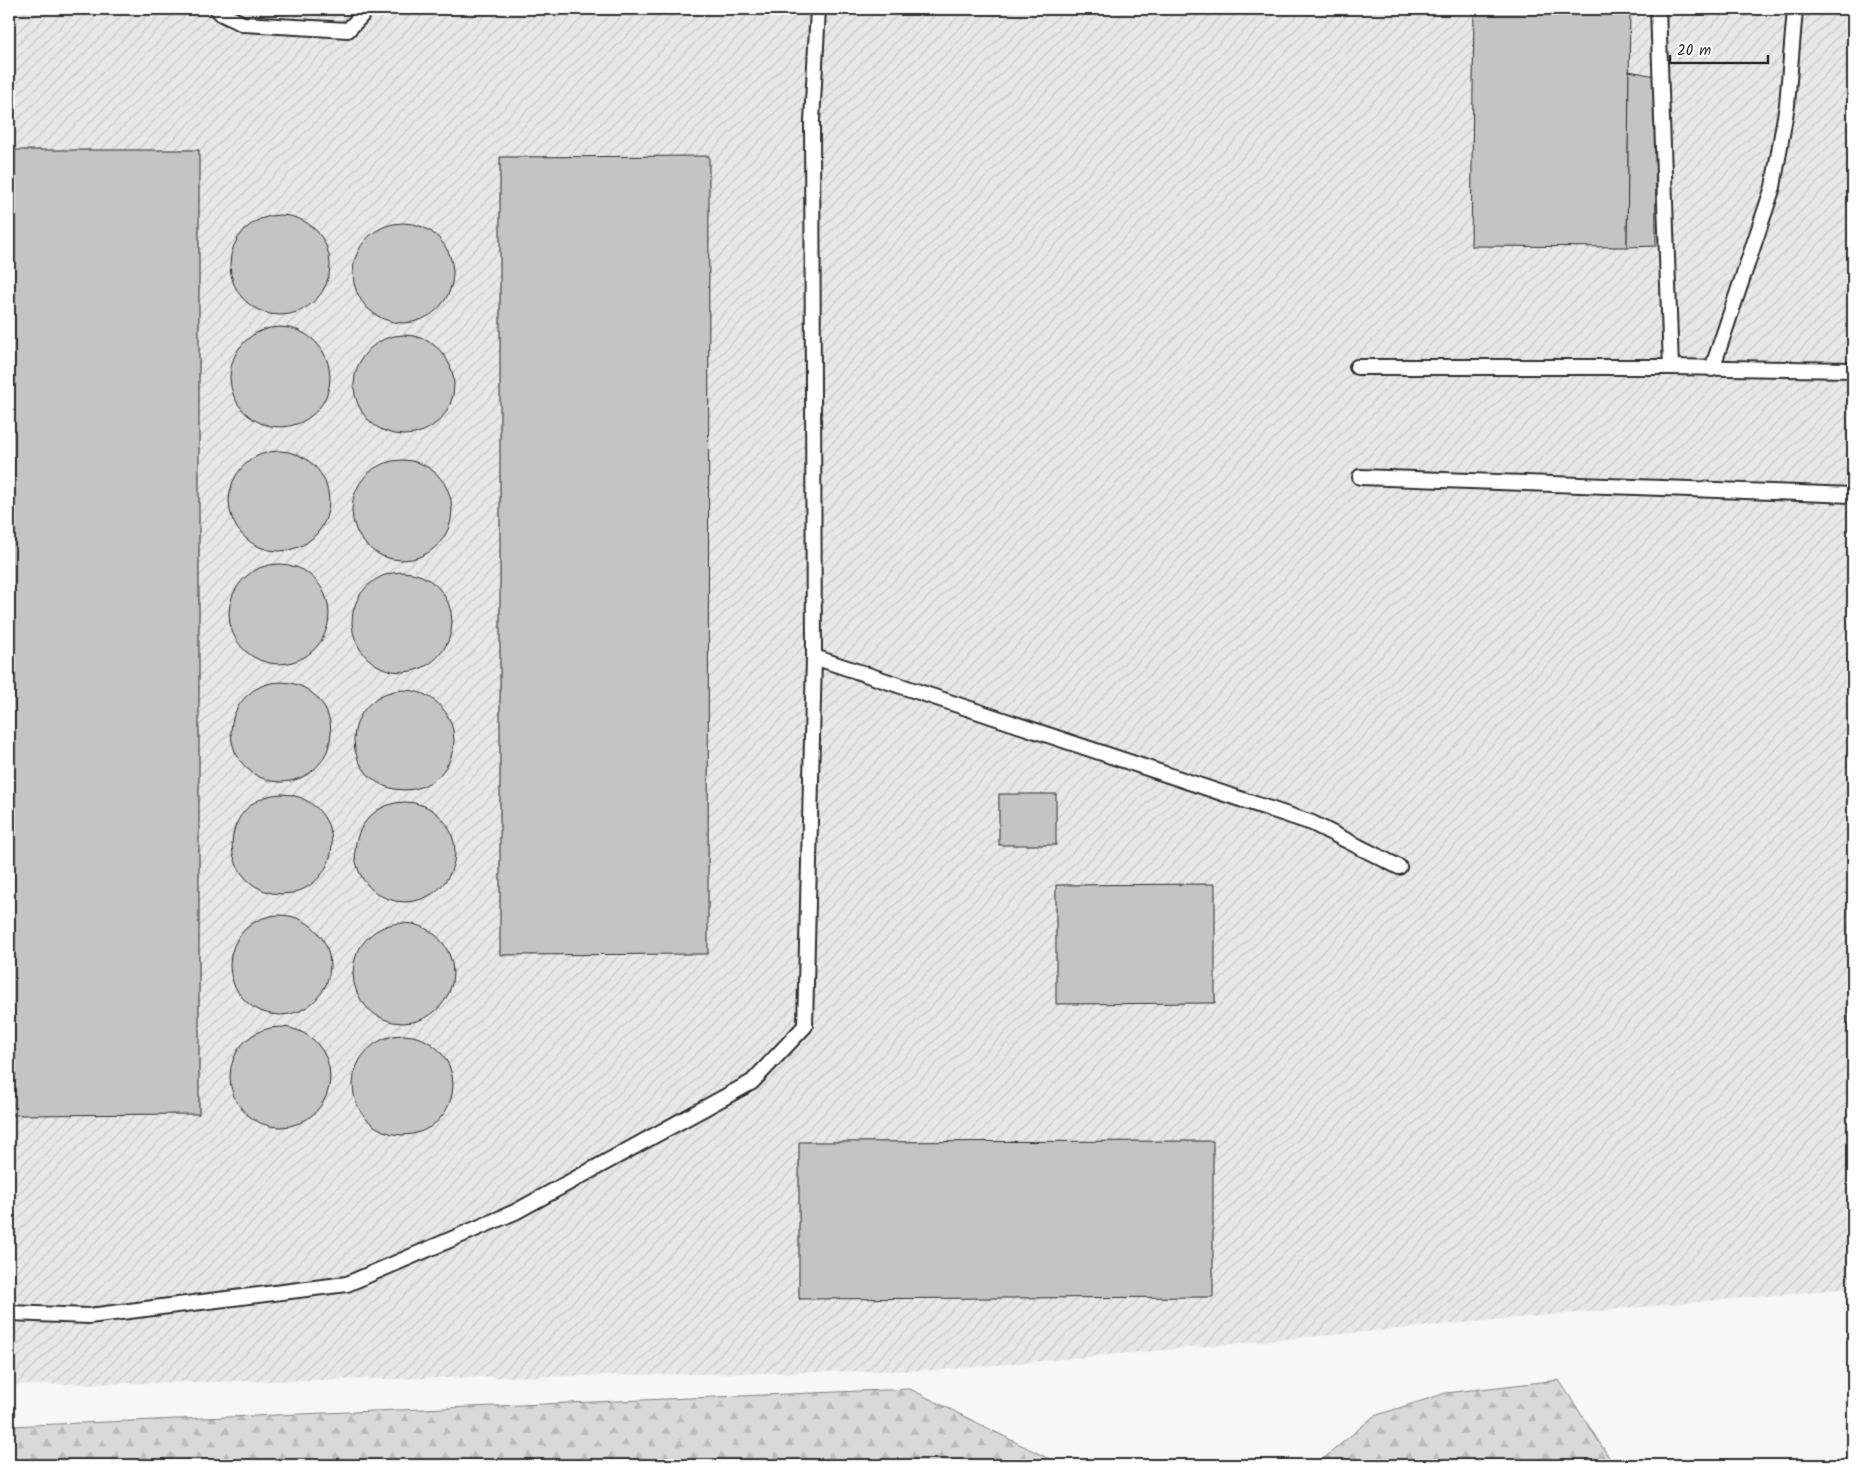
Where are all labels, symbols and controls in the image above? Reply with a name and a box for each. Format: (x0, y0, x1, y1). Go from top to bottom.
scale bar (1670, 32, 1767, 64)
text: 20 m (1677, 39, 1711, 63)

